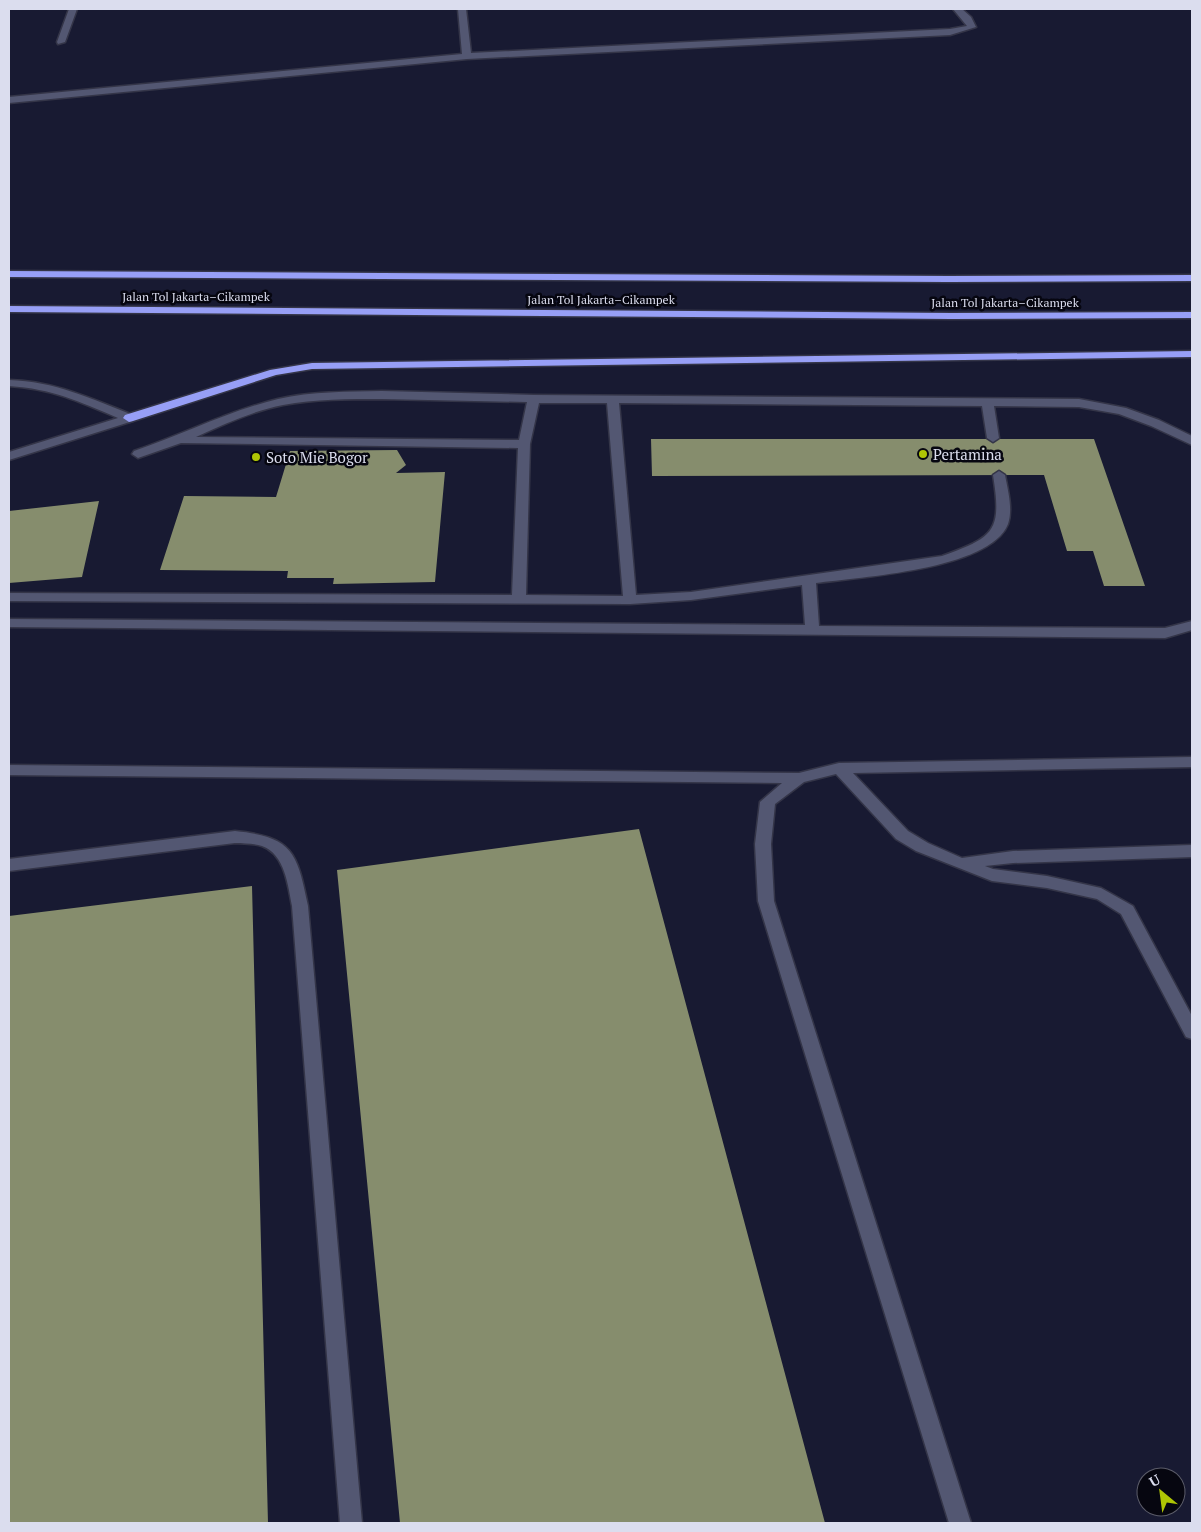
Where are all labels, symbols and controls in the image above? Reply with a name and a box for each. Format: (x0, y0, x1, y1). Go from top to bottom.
street label: Jalan Tol Jakarta–Cikampek (122, 289, 271, 304)
street label: Jalan Tol Jakarta–Cikampek (527, 292, 676, 307)
street label: Jalan Tol Jakarta–Cikampek (931, 295, 1080, 310)
place label: Pertamina (933, 444, 1002, 464)
place label: Soto Mie Bogor (266, 447, 368, 467)
marker: Pertamina (917, 448, 929, 460)
marker: Soto Mie Bogor (250, 451, 262, 463)
north arrow (1136, 1467, 1186, 1517)
text: U (1145, 1469, 1163, 1491)

